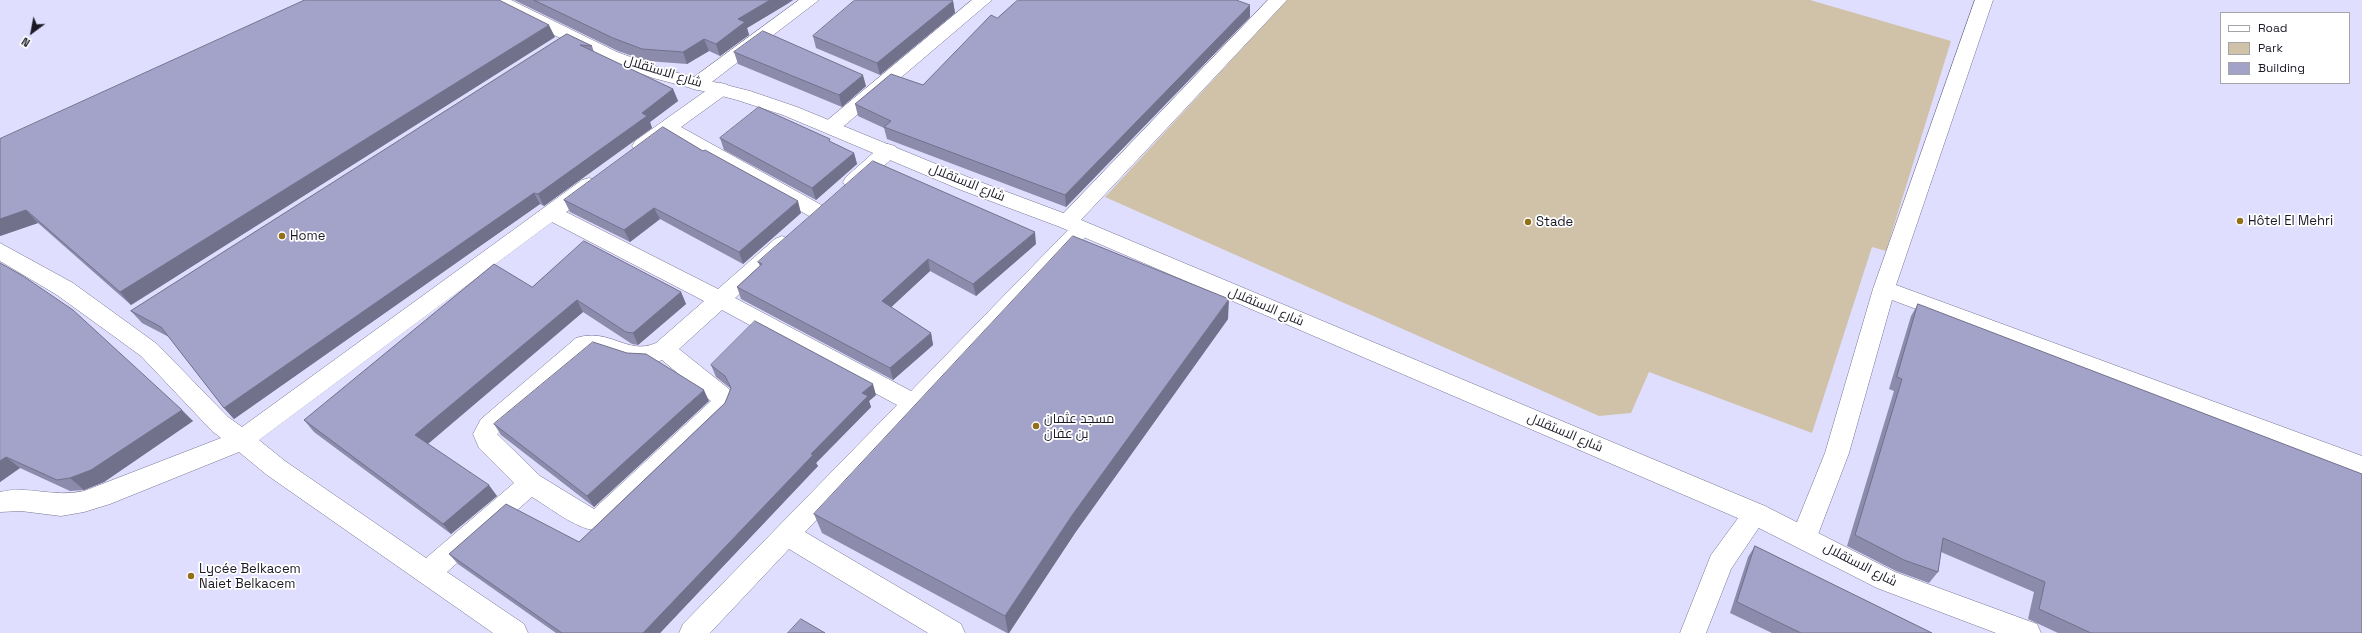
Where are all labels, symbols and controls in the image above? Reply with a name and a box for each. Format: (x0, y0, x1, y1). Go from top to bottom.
north arrow (12, 12, 52, 52)
legend (2220, 12, 2350, 84)
text: Road (2258, 20, 2287, 36)
text: N (19, 34, 32, 50)
text: Park (2258, 40, 2283, 56)
street label: شارع الاستقلال (622, 53, 704, 91)
text: Building (2258, 60, 2305, 76)
street label: شارع الاستقلال (927, 161, 1007, 205)
place label: Hôtel El Mehri (2248, 213, 2333, 229)
place label: Stade (1536, 214, 1573, 230)
marker: Hôtel El Mehri (2235, 216, 2245, 226)
marker: Stade (1523, 217, 1533, 227)
place label: Home (290, 228, 325, 244)
marker: Home (277, 231, 287, 241)
street label: شارع الاستقلال (1226, 284, 1306, 330)
street label: شارع الاستقلال (1525, 410, 1605, 456)
place label: مسجد عثمان بن عفان (1044, 411, 1114, 442)
marker: مسجد عثمان بن عفان (1031, 421, 1041, 431)
street label: شارع الاستقلال (1821, 540, 1899, 590)
place label: Lycée Belkacem Naiet Belkacem (199, 561, 301, 592)
marker: Lycée Belkacem Naiet Belkacem (186, 571, 196, 581)

